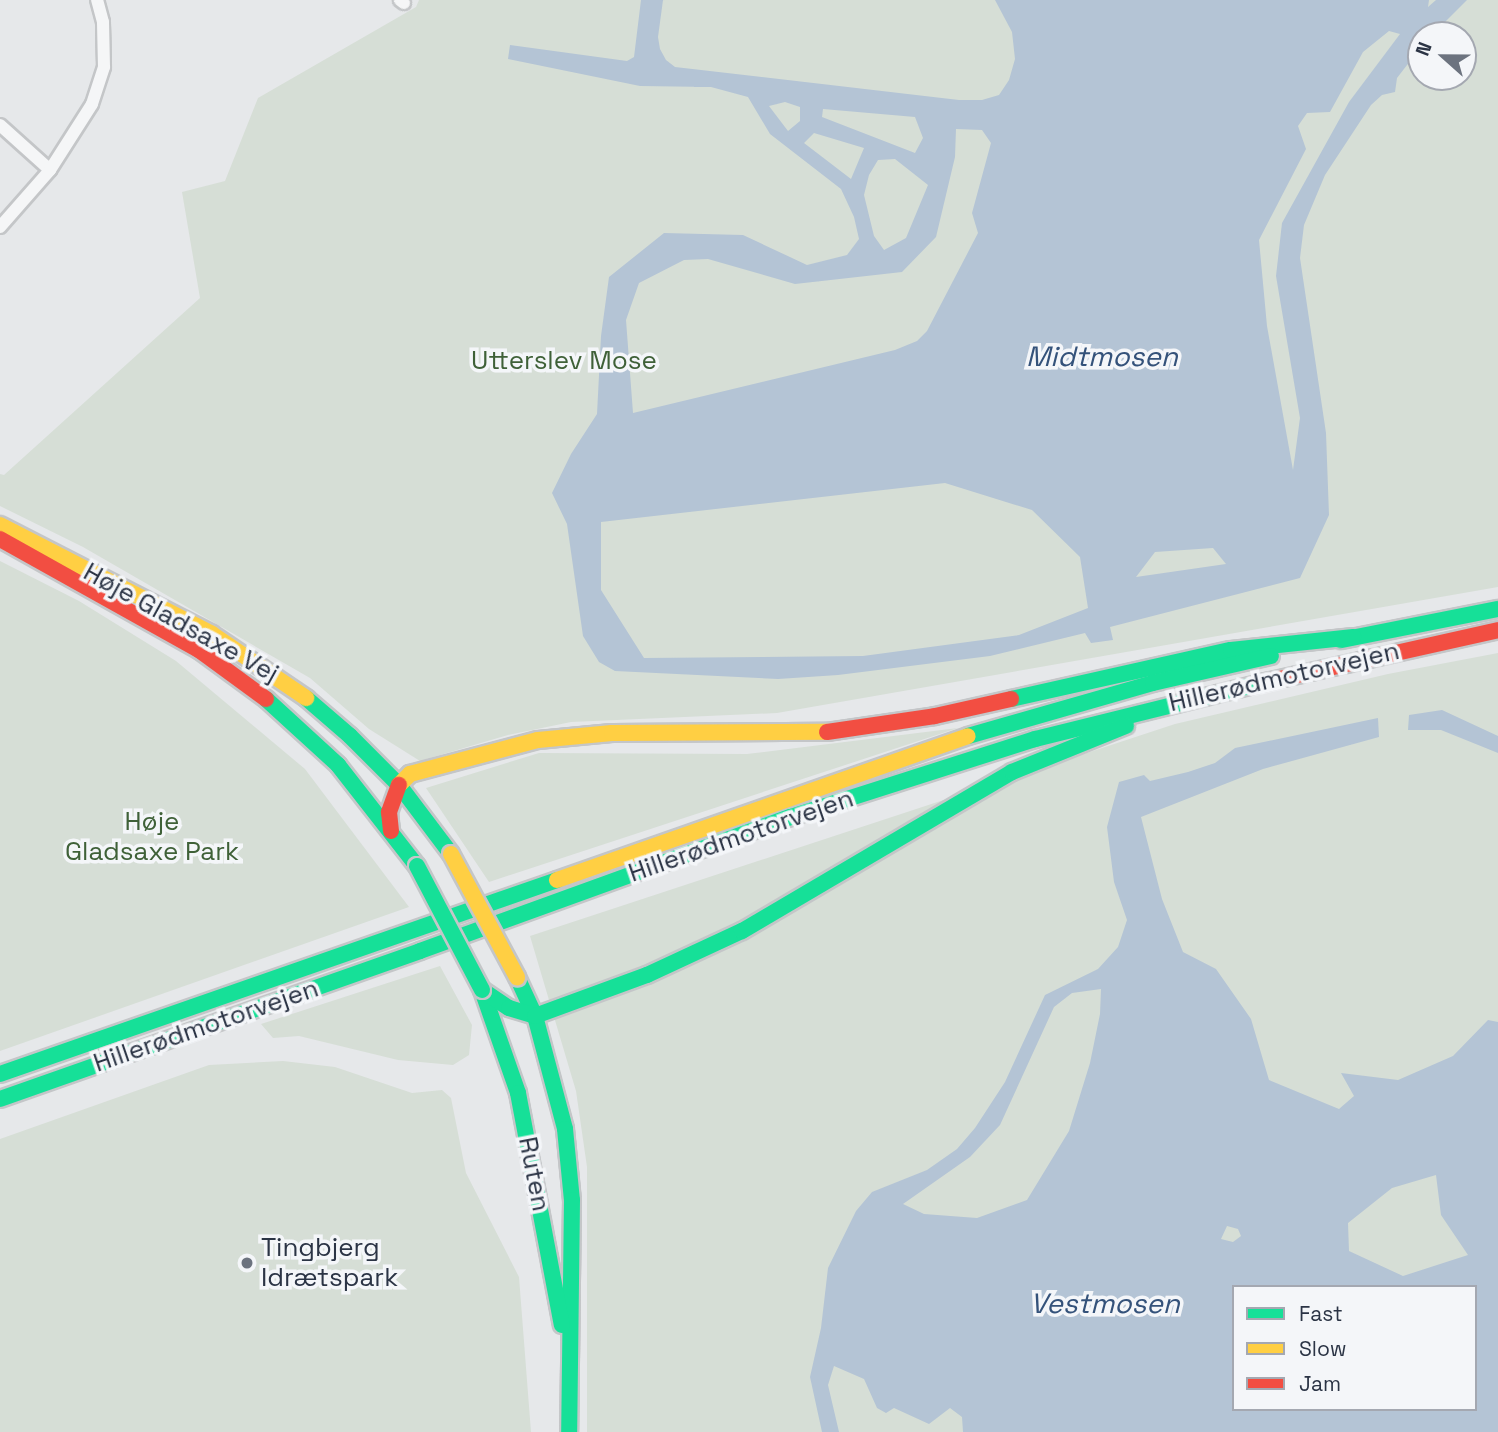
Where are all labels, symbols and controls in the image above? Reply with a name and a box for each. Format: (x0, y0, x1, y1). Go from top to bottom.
north arrow (1407, 21, 1477, 91)
text: N (1410, 39, 1438, 59)
water label: Midtmosen (1026, 339, 1178, 373)
park label: Utterslev Mose (471, 345, 657, 377)
street label: Høje Gladsaxe Vej (78, 556, 284, 690)
street label: Hillerødmotorvejen (1166, 635, 1402, 719)
street label: Hillerødmotorvejen (625, 783, 857, 889)
park label: Høje Gladsaxe Park (65, 806, 239, 868)
street label: Hillerødmotorvejen (90, 973, 322, 1079)
street label: Ruten (512, 1134, 556, 1214)
place label: Tingbjerg Idrætspark (261, 1232, 398, 1294)
marker: Tingbjerg Idrætspark (239, 1255, 255, 1271)
legend (1232, 1285, 1477, 1411)
water label: Vestmosen (1030, 1286, 1180, 1320)
text: Fast (1299, 1300, 1343, 1327)
text: Slow (1299, 1335, 1347, 1362)
text: Jam (1299, 1370, 1341, 1397)

